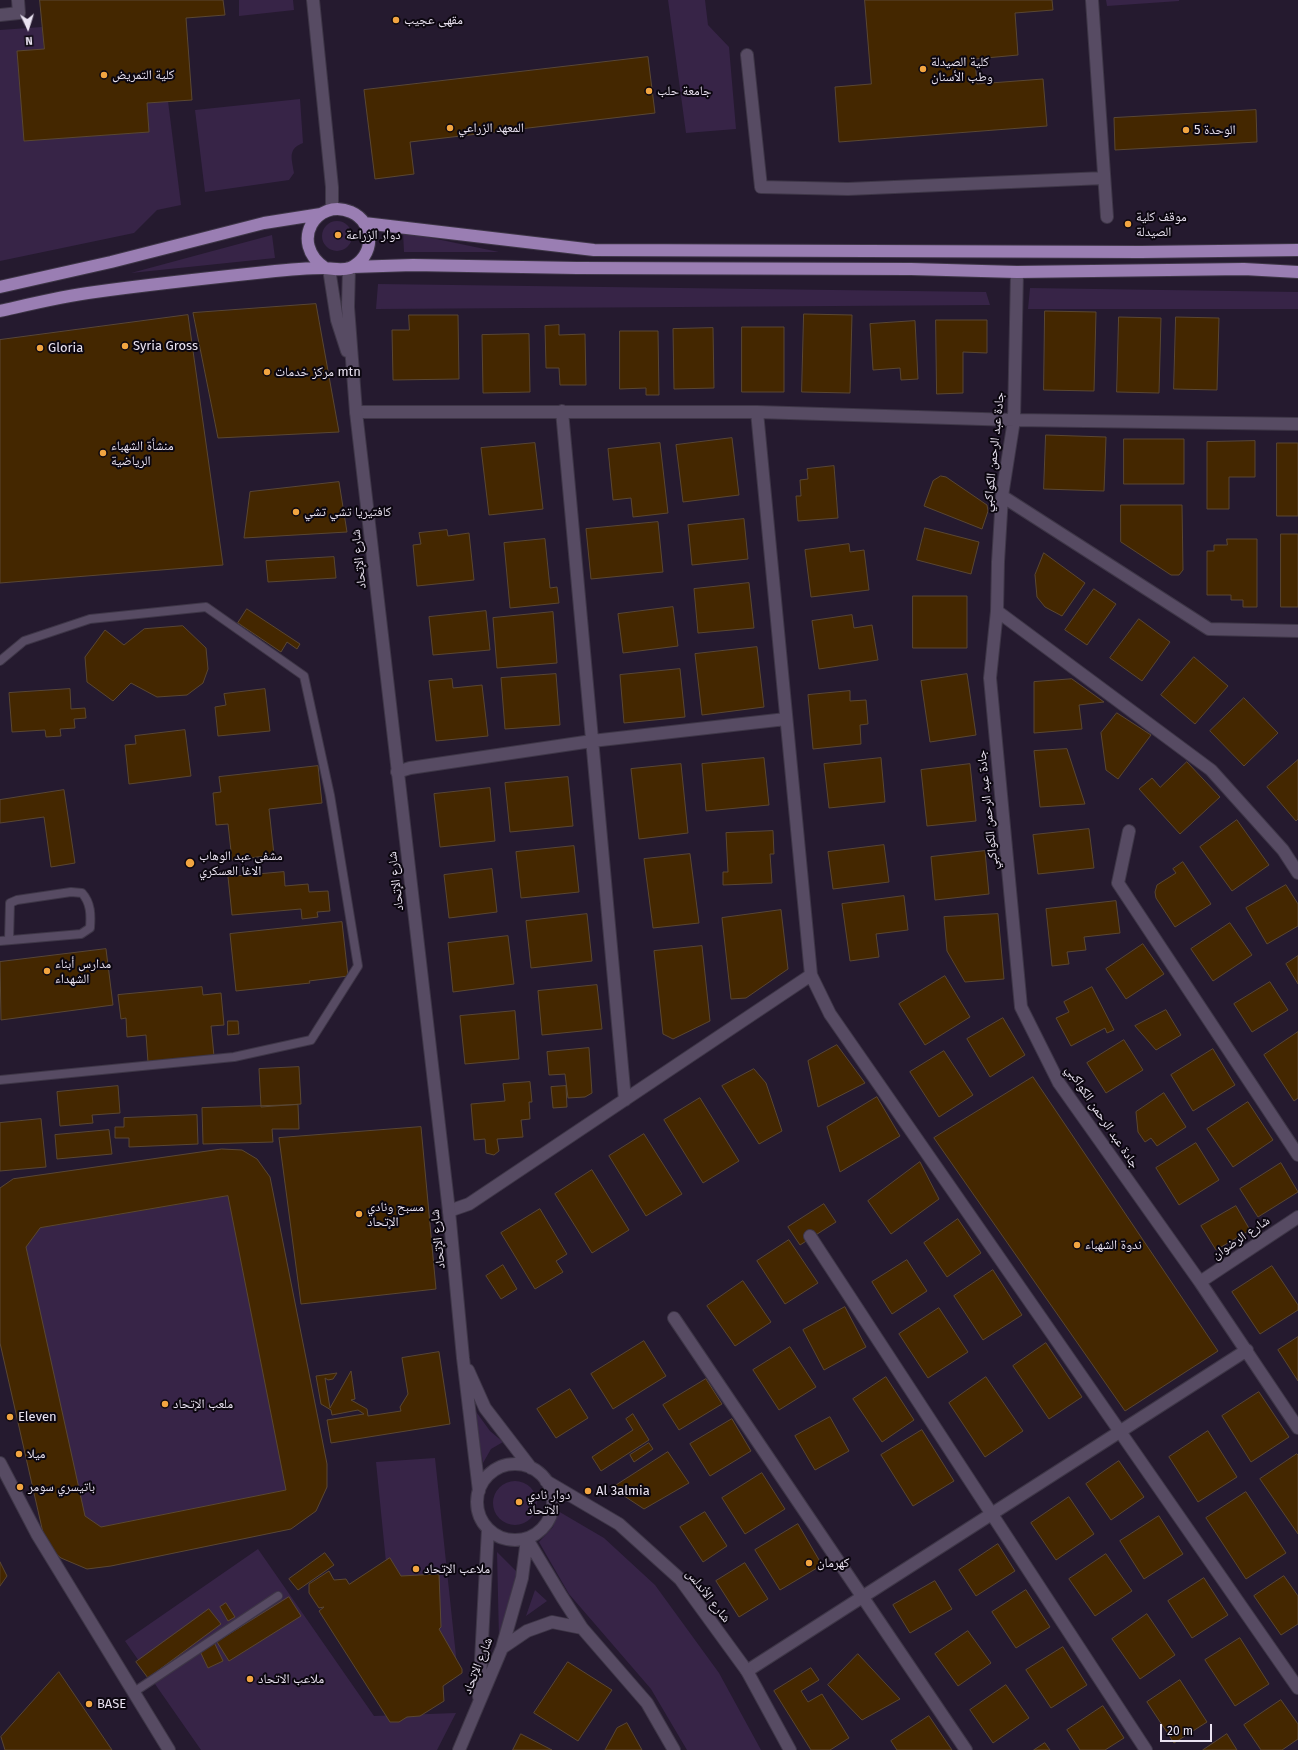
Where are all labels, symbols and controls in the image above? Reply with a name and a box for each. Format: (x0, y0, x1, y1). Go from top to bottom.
north arrow (8, 8, 48, 48)
place label: مقهى عجيب (404, 12, 463, 28)
marker: مقهى عجيب (391, 15, 401, 25)
text: N (25, 34, 33, 47)
place label: كلية الصيدلة وطب الأسنان (931, 54, 993, 85)
marker: كلية الصيدلة وطب الأسنان (918, 64, 928, 74)
place label: كلية التمريض (112, 67, 174, 83)
marker: كلية التمريض (99, 70, 109, 80)
place label: جامعة حلب (657, 83, 711, 99)
marker: جامعة حلب (644, 86, 654, 96)
place label: المعهد الزراعي (458, 120, 524, 136)
place label: الوحدة 5 (1194, 122, 1236, 138)
marker: المعهد الزراعي (445, 123, 455, 133)
marker: الوحدة 5 (1181, 125, 1191, 135)
place label: موقف كلية الصيدلة (1136, 209, 1187, 240)
marker: موقف كلية الصيدلة (1123, 219, 1133, 229)
place label: دوار الزراعة (346, 227, 401, 243)
marker: دوار الزراعة (333, 230, 343, 240)
place label: Syria Gross (133, 338, 198, 354)
place label: Gloria (48, 340, 83, 356)
marker: Syria Gross (120, 341, 130, 351)
marker: Gloria (35, 343, 45, 353)
place label: مركز خدمات mtn (275, 364, 361, 380)
marker: مركز خدمات mtn (262, 367, 272, 377)
street label: جادة عبد الرحمن الكواكبي (980, 391, 1008, 513)
place label: منشأة الشهباء الرياضية (111, 438, 174, 469)
marker: منشأة الشهباء الرياضية (98, 448, 108, 458)
place label: كافتيريا تشي تشي (304, 504, 391, 520)
marker: كافتيريا تشي تشي (291, 507, 301, 517)
street label: شارع الإتحاد (348, 528, 370, 590)
street label: جادة عبد الرحمن الكواكبي (974, 749, 1002, 871)
place label: مشفى عبد الوهاب الاغا العسكري (199, 848, 283, 879)
street label: شارع الإتحاد (385, 850, 407, 912)
marker: مشفى عبد الوهاب الاغا العسكري (184, 857, 196, 869)
place label: مدارس أبناء الشهداء (55, 956, 111, 987)
marker: مدارس أبناء الشهداء (42, 966, 52, 976)
street label: جادة عبد الرحمن الكواكبي (1062, 1063, 1142, 1171)
place label: مسبح ونادي الإتحاد (367, 1199, 424, 1230)
street label: شارع الإتحاد (427, 1208, 449, 1270)
marker: مسبح ونادي الإتحاد (354, 1209, 364, 1219)
street label: شارع الرضوان (1209, 1213, 1273, 1263)
place label: ندوة الشهباء (1085, 1237, 1142, 1253)
marker: ندوة الشهباء (1072, 1240, 1082, 1250)
place label: ملعب الإتحاد (173, 1396, 233, 1412)
marker: ملعب الإتحاد (160, 1399, 170, 1409)
place label: Eleven (18, 1409, 57, 1425)
marker: Eleven (5, 1412, 15, 1422)
place label: ميلا (27, 1446, 46, 1462)
marker: ميلا (14, 1449, 24, 1459)
place label: باتيسري سومر (28, 1479, 95, 1495)
marker: باتيسري سومر (15, 1482, 25, 1492)
place label: Al 3almia (596, 1483, 650, 1499)
marker: Al 3almia (583, 1486, 593, 1496)
place label: دوار نادي الاتحاد (527, 1487, 570, 1518)
marker: دوار نادي الاتحاد (514, 1497, 524, 1507)
place label: كهرمان (817, 1555, 849, 1571)
marker: كهرمان (804, 1558, 814, 1568)
place label: ملاعب الإتحاد (424, 1561, 490, 1577)
marker: ملاعب الإتحاد (411, 1564, 421, 1574)
street label: شارع الأندلس (682, 1566, 734, 1626)
street label: شارع الإتحاد (460, 1635, 496, 1697)
place label: ملاعب الاتحاد (258, 1671, 324, 1687)
marker: ملاعب الاتحاد (245, 1674, 255, 1684)
place label: BASE (97, 1696, 126, 1712)
marker: BASE (84, 1699, 94, 1709)
scale bar (1162, 1716, 1214, 1742)
text: 20 m (1167, 1724, 1193, 1738)

